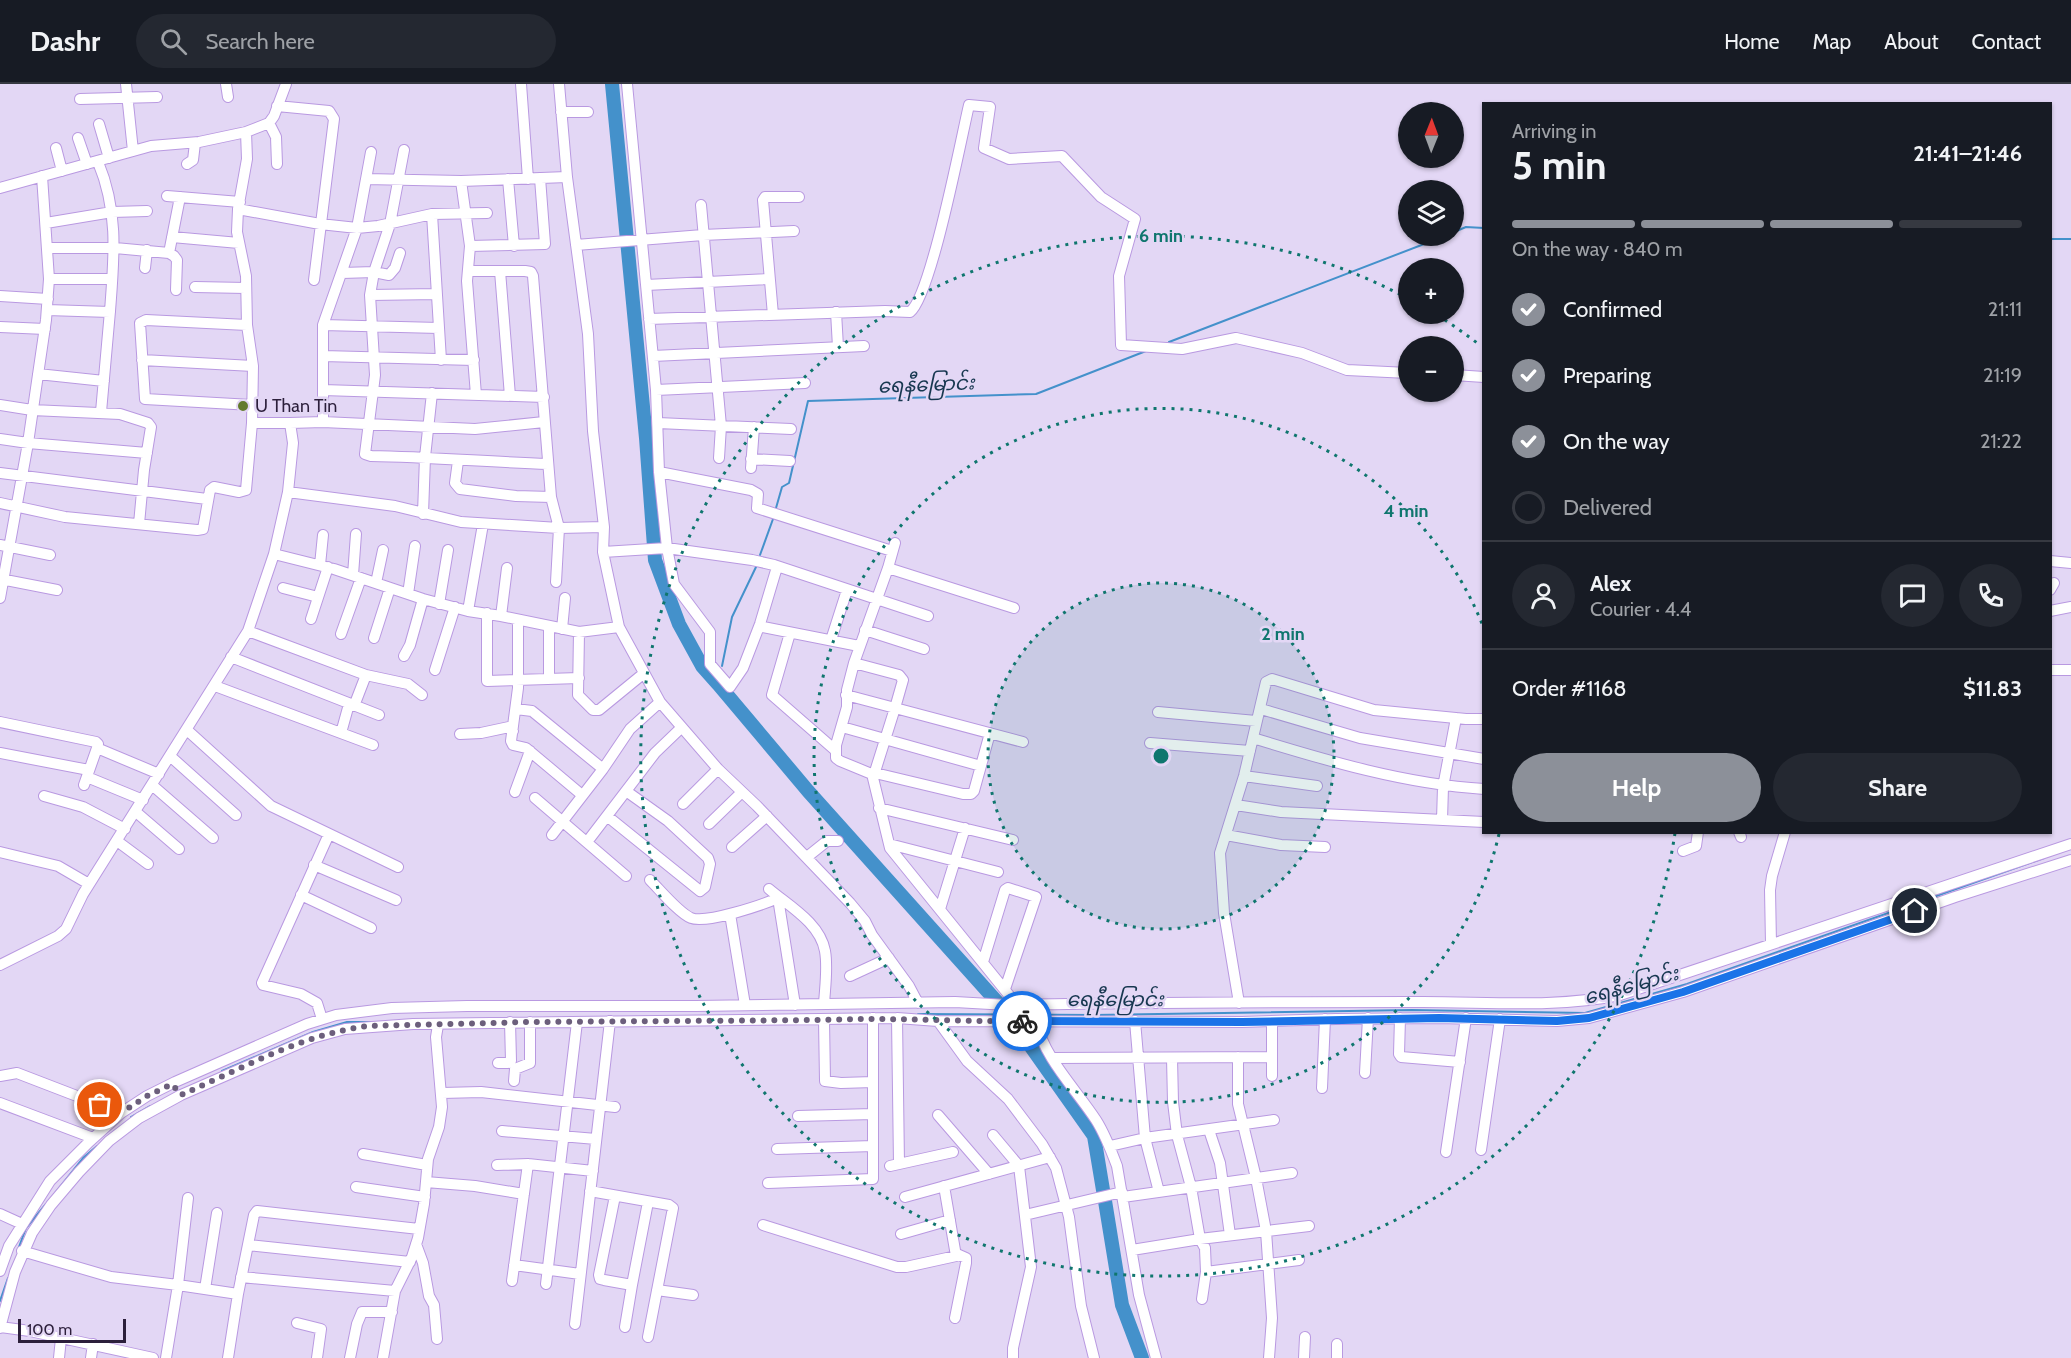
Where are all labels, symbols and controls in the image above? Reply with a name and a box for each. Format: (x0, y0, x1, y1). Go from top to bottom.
search box (136, 14, 556, 68)
text: Dashr (30, 24, 100, 58)
icon: search (157, 25, 190, 58)
text: Search here (205, 28, 315, 55)
text: Home (1724, 29, 1780, 54)
text: Map (1813, 29, 1851, 54)
text: About (1884, 29, 1938, 54)
text: Contact (1971, 29, 2041, 54)
north arrow (1398, 102, 1464, 168)
map controls (1398, 102, 1464, 402)
text: Arriving in (1512, 119, 1596, 143)
text: 21:41–21:46 (1913, 140, 2022, 167)
text: 5 min (1512, 141, 1607, 189)
button: layers (1398, 180, 1464, 246)
text: 6 min (1139, 225, 1183, 247)
text: On the way · 840 m (1512, 237, 1682, 261)
button: + (1398, 258, 1464, 324)
icon: check (1512, 293, 1545, 326)
text: Confirmed (1563, 296, 1662, 323)
text: 21:11 (1988, 297, 2022, 321)
button: − (1398, 336, 1464, 402)
icon: check (1512, 359, 1545, 392)
text: Preparing (1563, 362, 1651, 389)
text: 21:19 (1983, 363, 2022, 387)
water label: ရေနီမြောင်း (877, 368, 976, 403)
place label: U Than Tin (255, 395, 337, 417)
marker: U Than Tin (236, 399, 250, 413)
icon: check (1512, 425, 1545, 458)
text: On the way (1563, 428, 1670, 455)
text: 21:22 (1980, 429, 2022, 453)
text: Delivered (1563, 494, 1652, 521)
text: 4 min (1383, 500, 1429, 522)
button: person (1512, 564, 1575, 627)
button: chat (1881, 564, 1944, 627)
button: phone (1959, 564, 2022, 627)
text: Alex (1590, 570, 1631, 597)
text: Courier · 4.4 (1590, 597, 1691, 621)
text: 2 min (1261, 623, 1305, 645)
text: Order #1168 (1512, 675, 1627, 702)
text: $11.83 (1963, 675, 2022, 702)
centre of rings (1151, 746, 1171, 766)
button: Help (1512, 753, 1761, 822)
button: Share (1773, 753, 2022, 822)
pin (1889, 885, 1940, 936)
icon: home (1898, 894, 1931, 927)
water label: ရေနီမြောင်း (1581, 959, 1683, 1014)
water label: ရေနီမြောင်း (1066, 985, 1165, 1016)
courier (992, 991, 1052, 1051)
icon: bike (1006, 1005, 1039, 1038)
pin (74, 1079, 125, 1130)
icon: bag (83, 1088, 116, 1121)
scale bar (18, 1316, 126, 1344)
text: 100 m (27, 1320, 72, 1339)

